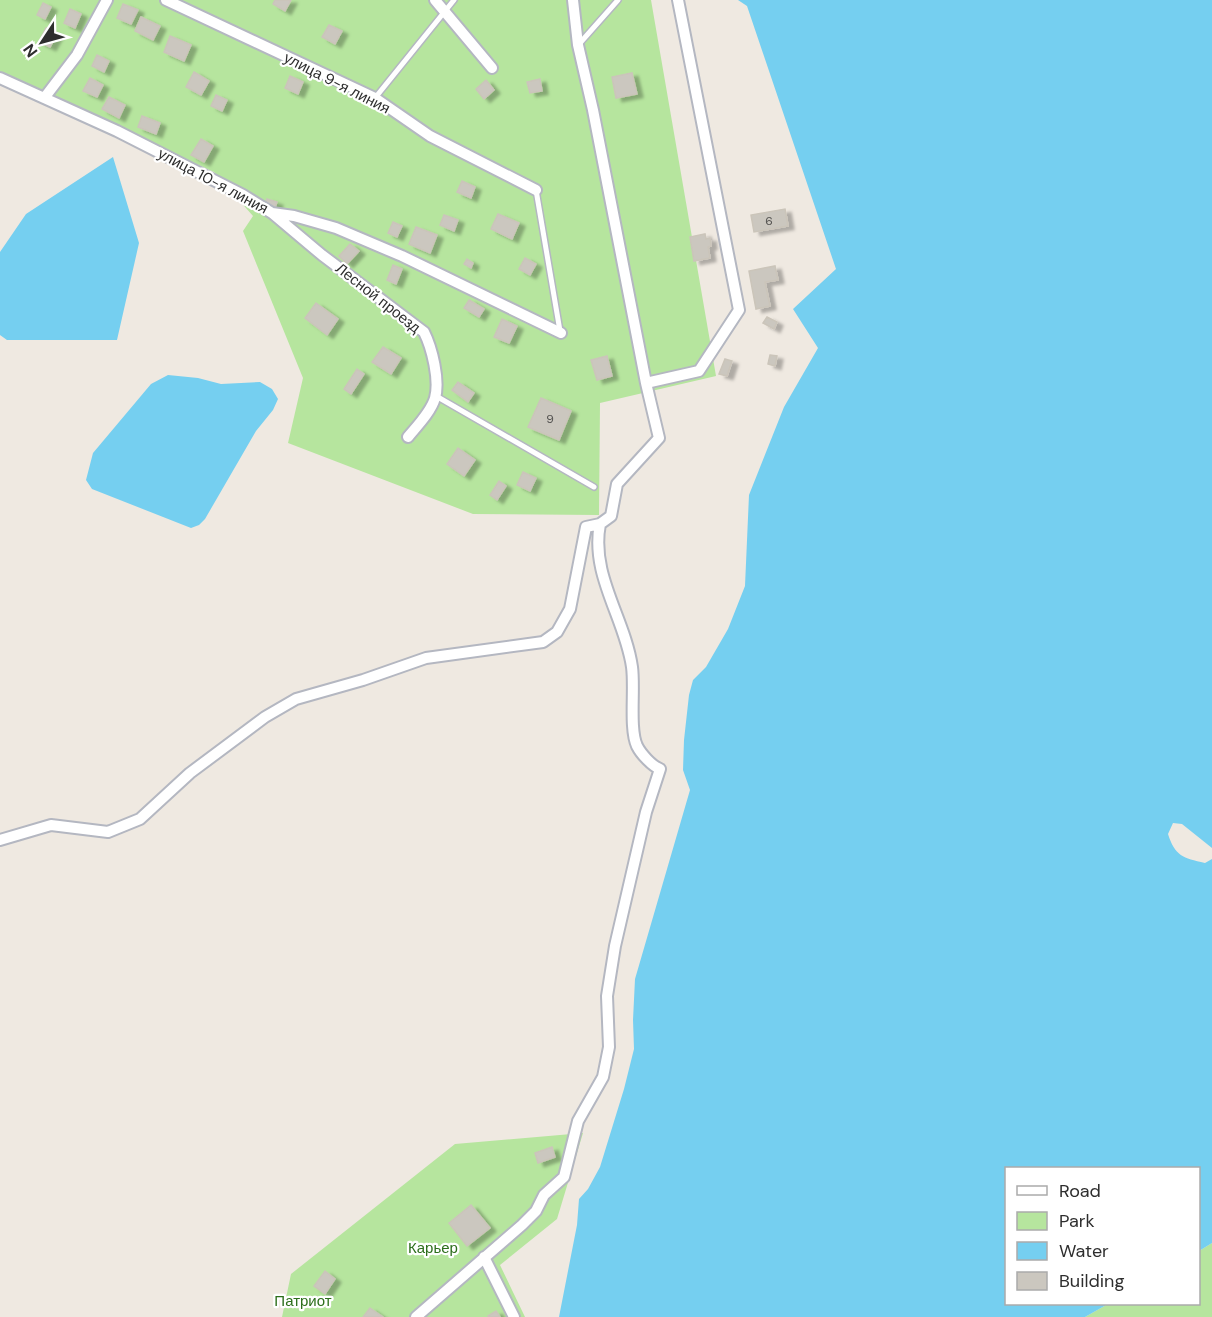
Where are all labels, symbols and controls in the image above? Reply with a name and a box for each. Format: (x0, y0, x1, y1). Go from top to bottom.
north arrow (12, 12, 72, 72)
text: N (18, 40, 42, 61)
street label: улица 9-я линия (280, 48, 394, 118)
street label: улица 10-я линия (154, 143, 272, 219)
house number: 6 (765, 213, 773, 229)
street label: Лесной проезд (331, 258, 425, 338)
house number: 9 (546, 411, 554, 427)
legend (1005, 1167, 1200, 1305)
text: Road (1059, 1179, 1101, 1203)
text: Park (1059, 1209, 1095, 1233)
park label: Карьер (408, 1238, 458, 1258)
text: Water (1059, 1239, 1109, 1263)
text: Building (1059, 1269, 1124, 1293)
park label: Патриот (274, 1291, 332, 1311)

